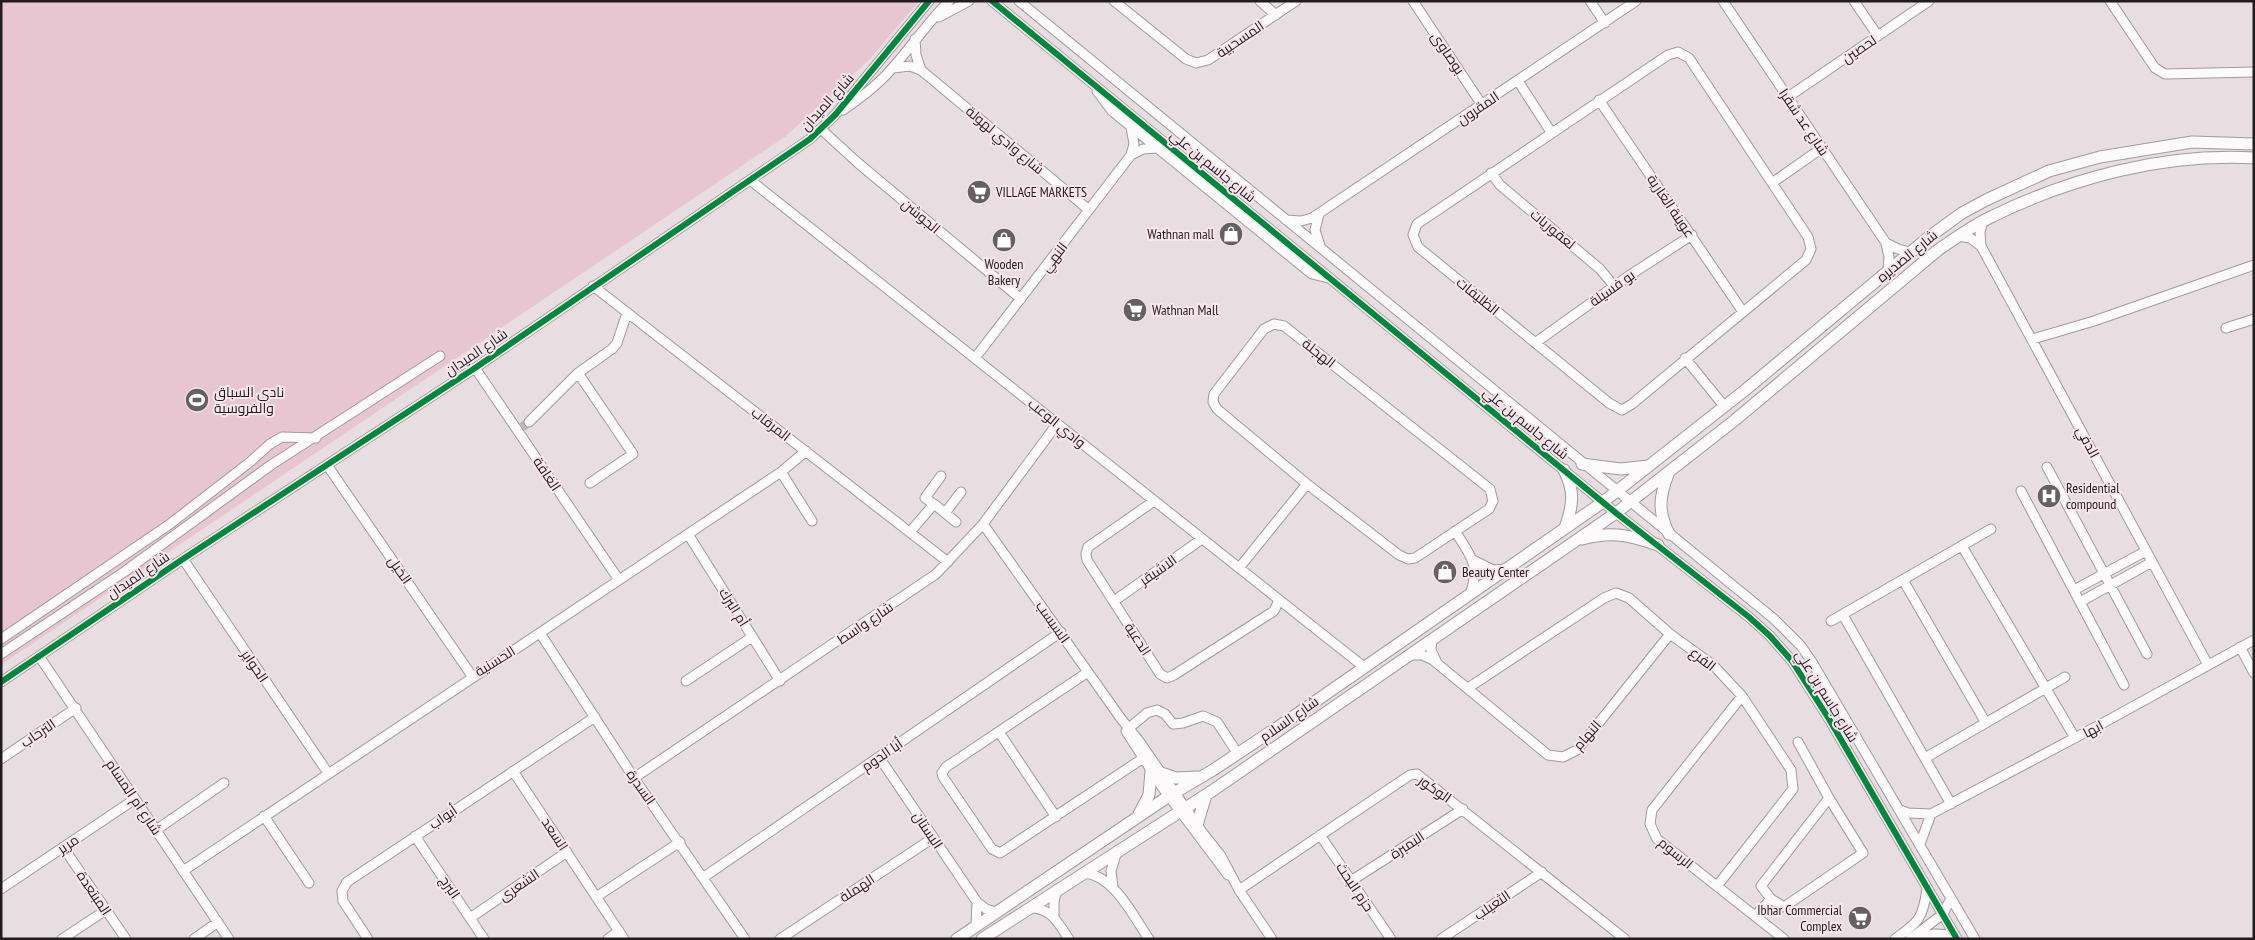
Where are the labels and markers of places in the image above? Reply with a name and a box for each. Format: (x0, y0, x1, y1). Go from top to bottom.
supermarket icon: VILLAGE MARKETS (966, 179, 992, 205)
place label: VILLAGE MARKETS (995, 183, 1087, 201)
shop icon: Wathnan mall (1218, 221, 1244, 247)
place label: Wathnan mall (1147, 225, 1215, 243)
shop icon: Wooden Bakery (991, 227, 1017, 253)
place label: Wooden Bakery (985, 255, 1024, 289)
supermarket icon: Wathnan Mall (1122, 297, 1148, 323)
place label: Wathnan Mall (1152, 301, 1219, 319)
place label: نادي السباق والفروسية (214, 383, 284, 417)
sports icon: نادي السباق والفروسية (184, 387, 210, 413)
place label: Residential compound (2066, 479, 2120, 513)
hospital icon: Residential compound (2036, 483, 2062, 509)
shop icon: Beauty Center (1432, 559, 1458, 585)
place label: Beauty Center (1462, 563, 1529, 581)
place label: Ibhar Commercial Complex (1757, 901, 1843, 935)
supermarket icon: Ibhar Commercial Complex (1847, 905, 1873, 931)

